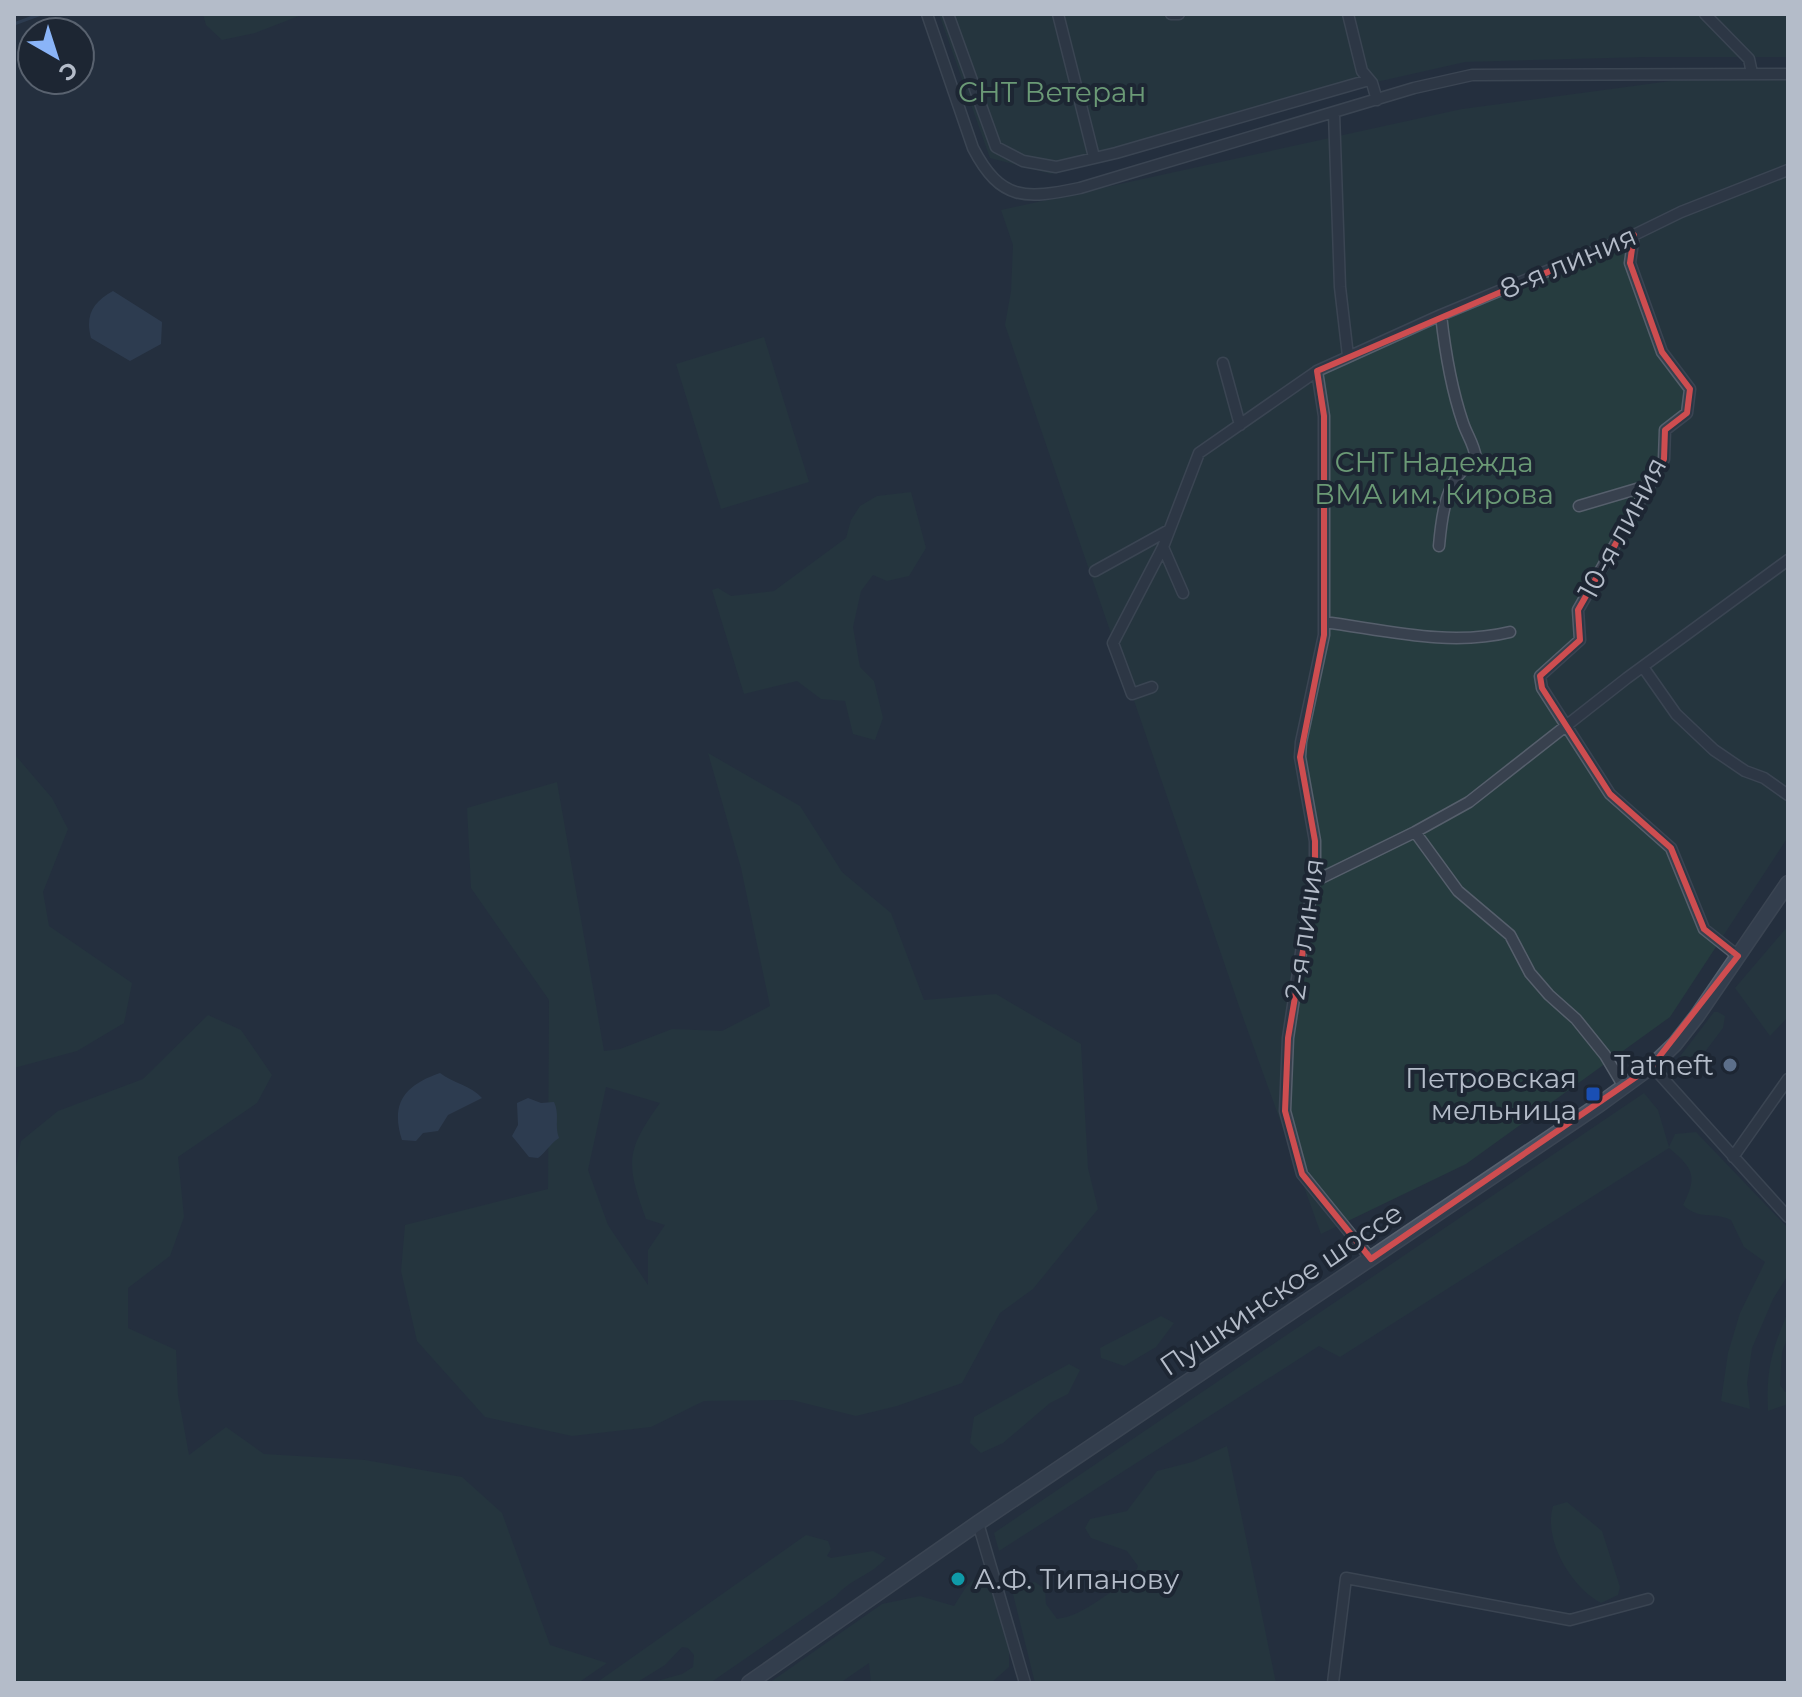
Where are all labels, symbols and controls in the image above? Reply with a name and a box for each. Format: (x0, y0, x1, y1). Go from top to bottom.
north arrow (16, 16, 96, 96)
text: С (54, 56, 83, 87)
park label: СНТ Ветеран (958, 75, 1146, 109)
street label: 8-я линия (1495, 218, 1641, 306)
park label: СНТ Надежда ВМА им. Кирова (1314, 445, 1554, 511)
street label: 10-я линия (1571, 451, 1673, 605)
street label: 2-я линия (1277, 856, 1331, 1002)
place label: Tatneft (1614, 1048, 1714, 1082)
marker: Tatneft (1721, 1056, 1739, 1074)
place label: Петровская мельница (1405, 1061, 1577, 1127)
marker: Петровская мельница (1584, 1085, 1602, 1103)
street label: Пушкинское шоссе (1153, 1195, 1409, 1383)
place label: А.Ф. Типанову (974, 1562, 1180, 1596)
marker: А.Ф. Типанову (949, 1570, 967, 1588)

